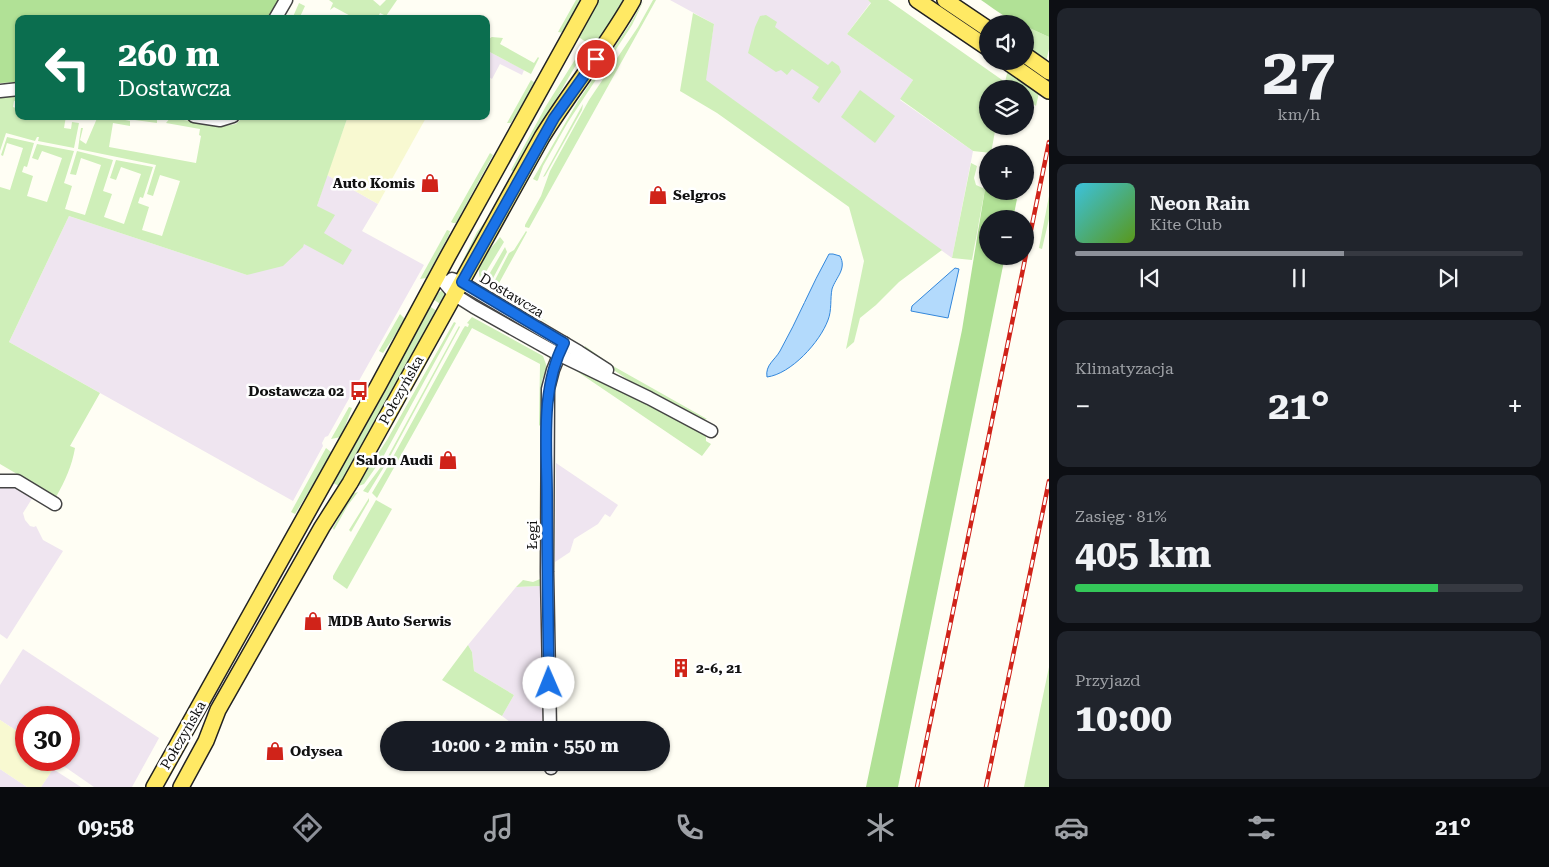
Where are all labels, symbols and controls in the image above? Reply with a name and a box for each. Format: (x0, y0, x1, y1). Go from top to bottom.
map controls (979, 15, 1034, 265)
button: sound (979, 15, 1034, 70)
text: 260 m (118, 34, 219, 75)
text: 27 (1263, 34, 1335, 110)
icon: left (35, 35, 100, 100)
pin (575, 38, 617, 80)
icon: arrive (582, 45, 610, 73)
text: Dostawcza (118, 76, 231, 101)
button: layers (979, 80, 1034, 135)
text: km/h (1278, 105, 1320, 124)
button: + (979, 145, 1034, 200)
shop icon: Auto Komis (419, 172, 441, 194)
place label: Auto Komis (333, 175, 415, 191)
shop icon: Selgros (647, 184, 669, 206)
place label: Selgros (673, 187, 726, 203)
text: Neon Rain (1150, 192, 1250, 215)
button: − (979, 210, 1034, 265)
text: Kite Club (1150, 215, 1222, 234)
icon: previous (1136, 264, 1164, 292)
icon: pause (1285, 264, 1313, 292)
icon: next (1434, 264, 1462, 292)
street label: Dostawcza (477, 270, 547, 321)
street label: Połczyńska (376, 352, 427, 427)
text: Klimatyzacja (1075, 359, 1174, 378)
bus stop icon: Dostawcza 02 (348, 380, 370, 402)
place label: Dostawcza 02 (248, 383, 344, 399)
text: 21° (1268, 384, 1330, 428)
text: − (1075, 390, 1091, 423)
text: + (1507, 390, 1523, 423)
shop icon: Salon Audi (437, 449, 459, 471)
place label: Salon Audi (356, 452, 433, 468)
text: Zasięg · 81% (1075, 507, 1167, 526)
street label: Łęgi (524, 520, 540, 549)
text: 405 km (1075, 532, 1211, 576)
shop icon: MDB Auto Serwis (302, 610, 324, 632)
place label: MDB Auto Serwis (328, 613, 451, 629)
position arrow (522, 656, 574, 708)
building icon: 2-6, 21 (670, 657, 692, 679)
place label: 2-6, 21 (696, 660, 742, 676)
text: Przyjazd (1075, 671, 1141, 690)
text: 10:00 (1075, 696, 1172, 740)
street label: Połczyńska (157, 698, 209, 772)
speed limit sign: 30 (15, 706, 80, 771)
text: 10:00 · 2 min · 550 m (431, 734, 619, 757)
shop icon: Odysea (264, 740, 286, 762)
place label: Odysea (290, 743, 343, 759)
icon: directions (290, 810, 325, 845)
icon: music (481, 810, 516, 845)
icon: phone (672, 810, 707, 845)
icon: climate (863, 810, 898, 845)
icon: car (1054, 810, 1089, 845)
icon: filters (1244, 810, 1279, 845)
text: 09:58 (78, 815, 134, 840)
text: 21° (1435, 815, 1471, 840)

